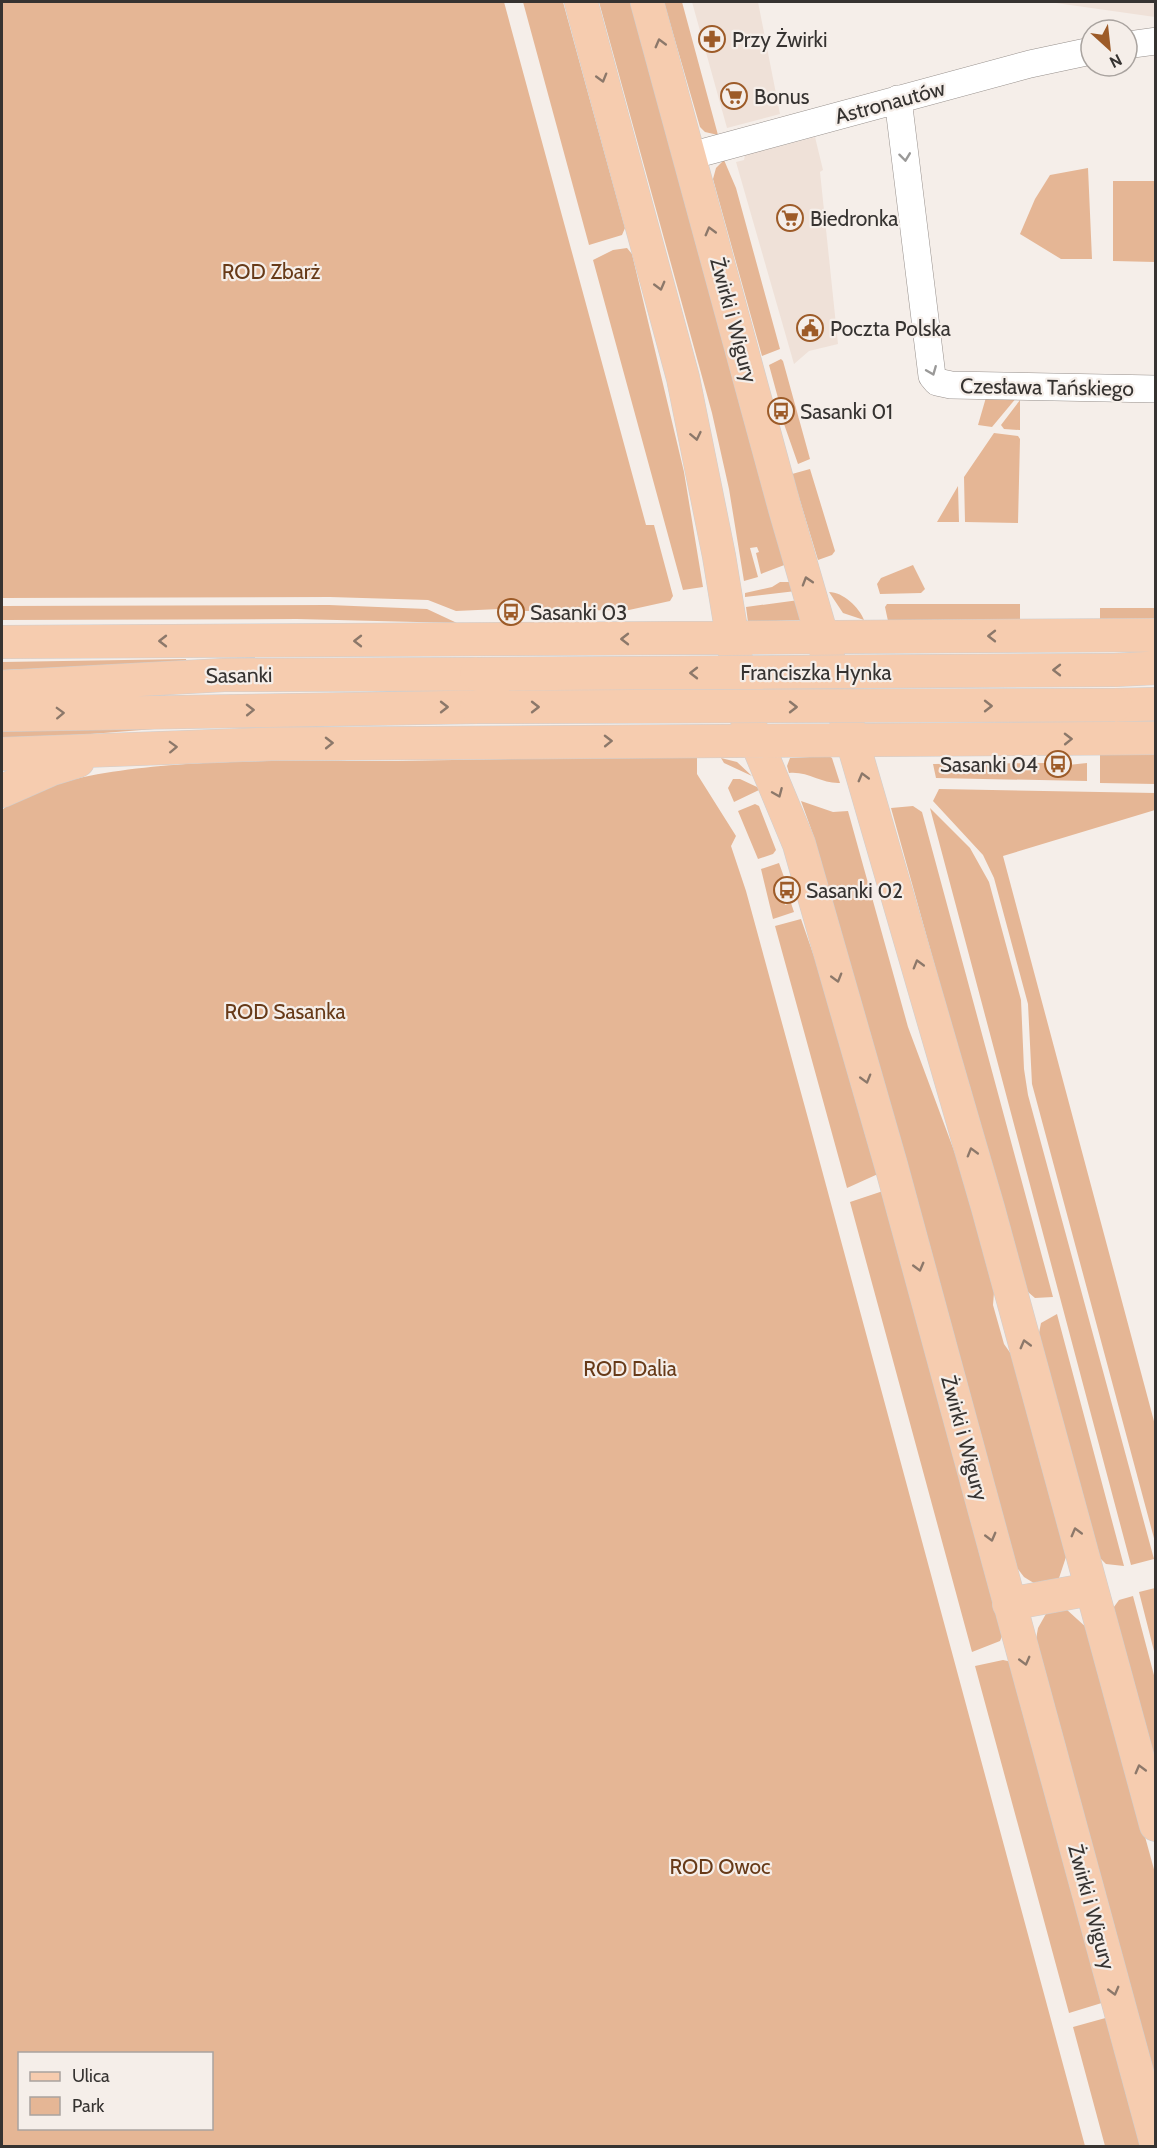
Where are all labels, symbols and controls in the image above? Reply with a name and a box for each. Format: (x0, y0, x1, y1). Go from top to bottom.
north arrow (1079, 18, 1139, 78)
pharmacy icon: Przy Żwirki (697, 24, 727, 54)
place label: Przy Żwirki (732, 27, 827, 52)
one-way arrow (655, 38, 667, 49)
text: N (1106, 50, 1125, 72)
one-way arrow (595, 72, 607, 83)
street label: Astronautów (832, 75, 948, 129)
supermarket icon: Bonus (719, 81, 749, 111)
place label: Bonus (754, 84, 810, 109)
one-way arrow (898, 153, 910, 162)
supermarket icon: Biedronka (775, 203, 805, 233)
place label: Biedronka (810, 206, 898, 231)
one-way arrow (705, 226, 718, 236)
street label: Żwirki i Wigury (705, 255, 763, 386)
park label: ROD Zbarż (222, 259, 320, 284)
one-way arrow (653, 280, 665, 291)
public building icon: Poczta Polska (795, 313, 825, 343)
place label: Poczta Polska (830, 316, 951, 341)
one-way arrow (925, 365, 937, 376)
street label: Czesława Tańskiego (960, 373, 1134, 401)
bus stop icon: Sasanki 01 (766, 396, 796, 426)
place label: Sasanki 01 (800, 399, 893, 424)
one-way arrow (689, 430, 702, 440)
one-way arrow (802, 576, 814, 587)
bus stop icon: Sasanki 03 (496, 597, 526, 627)
place label: Sasanki 03 (530, 600, 627, 625)
one-way arrow (988, 630, 997, 642)
one-way arrow (621, 633, 630, 645)
one-way arrow (159, 635, 168, 647)
one-way arrow (354, 635, 363, 647)
street label: Franciszka Hynka (740, 660, 892, 685)
street label: Sasanki (205, 662, 273, 688)
one-way arrow (1052, 664, 1061, 676)
one-way arrow (689, 666, 698, 679)
one-way arrow (984, 700, 993, 712)
one-way arrow (440, 701, 449, 713)
one-way arrow (531, 701, 540, 713)
one-way arrow (789, 701, 798, 713)
one-way arrow (245, 704, 254, 716)
one-way arrow (55, 706, 64, 719)
one-way arrow (1063, 733, 1072, 745)
one-way arrow (604, 734, 613, 747)
one-way arrow (325, 737, 334, 749)
one-way arrow (169, 740, 178, 753)
bus stop icon: Sasanki 04 (1043, 749, 1073, 779)
place label: Sasanki 04 (940, 752, 1038, 777)
one-way arrow (858, 772, 870, 783)
one-way arrow (771, 786, 783, 797)
bus stop icon: Sasanki 02 (772, 875, 802, 905)
place label: Sasanki 02 (806, 878, 903, 903)
one-way arrow (913, 959, 925, 970)
one-way arrow (830, 972, 842, 983)
park label: ROD Sasanka (224, 999, 346, 1024)
one-way arrow (859, 1074, 872, 1084)
one-way arrow (967, 1147, 979, 1157)
one-way arrow (911, 1262, 924, 1272)
one-way arrow (1020, 1339, 1033, 1349)
park label: ROD Dalia (583, 1356, 677, 1381)
street label: Żwirki i Wigury (936, 1373, 994, 1504)
one-way arrow (1071, 1527, 1083, 1538)
one-way arrow (984, 1532, 997, 1542)
one-way arrow (1018, 1655, 1030, 1665)
one-way arrow (1135, 1764, 1147, 1775)
street label: Żwirki i Wigury (1063, 1842, 1121, 1973)
park label: ROD Owoc (669, 1854, 771, 1879)
one-way arrow (1107, 1985, 1119, 1996)
legend (18, 2052, 213, 2130)
text: Ulica (72, 2065, 110, 2087)
text: Park (72, 2095, 105, 2117)

